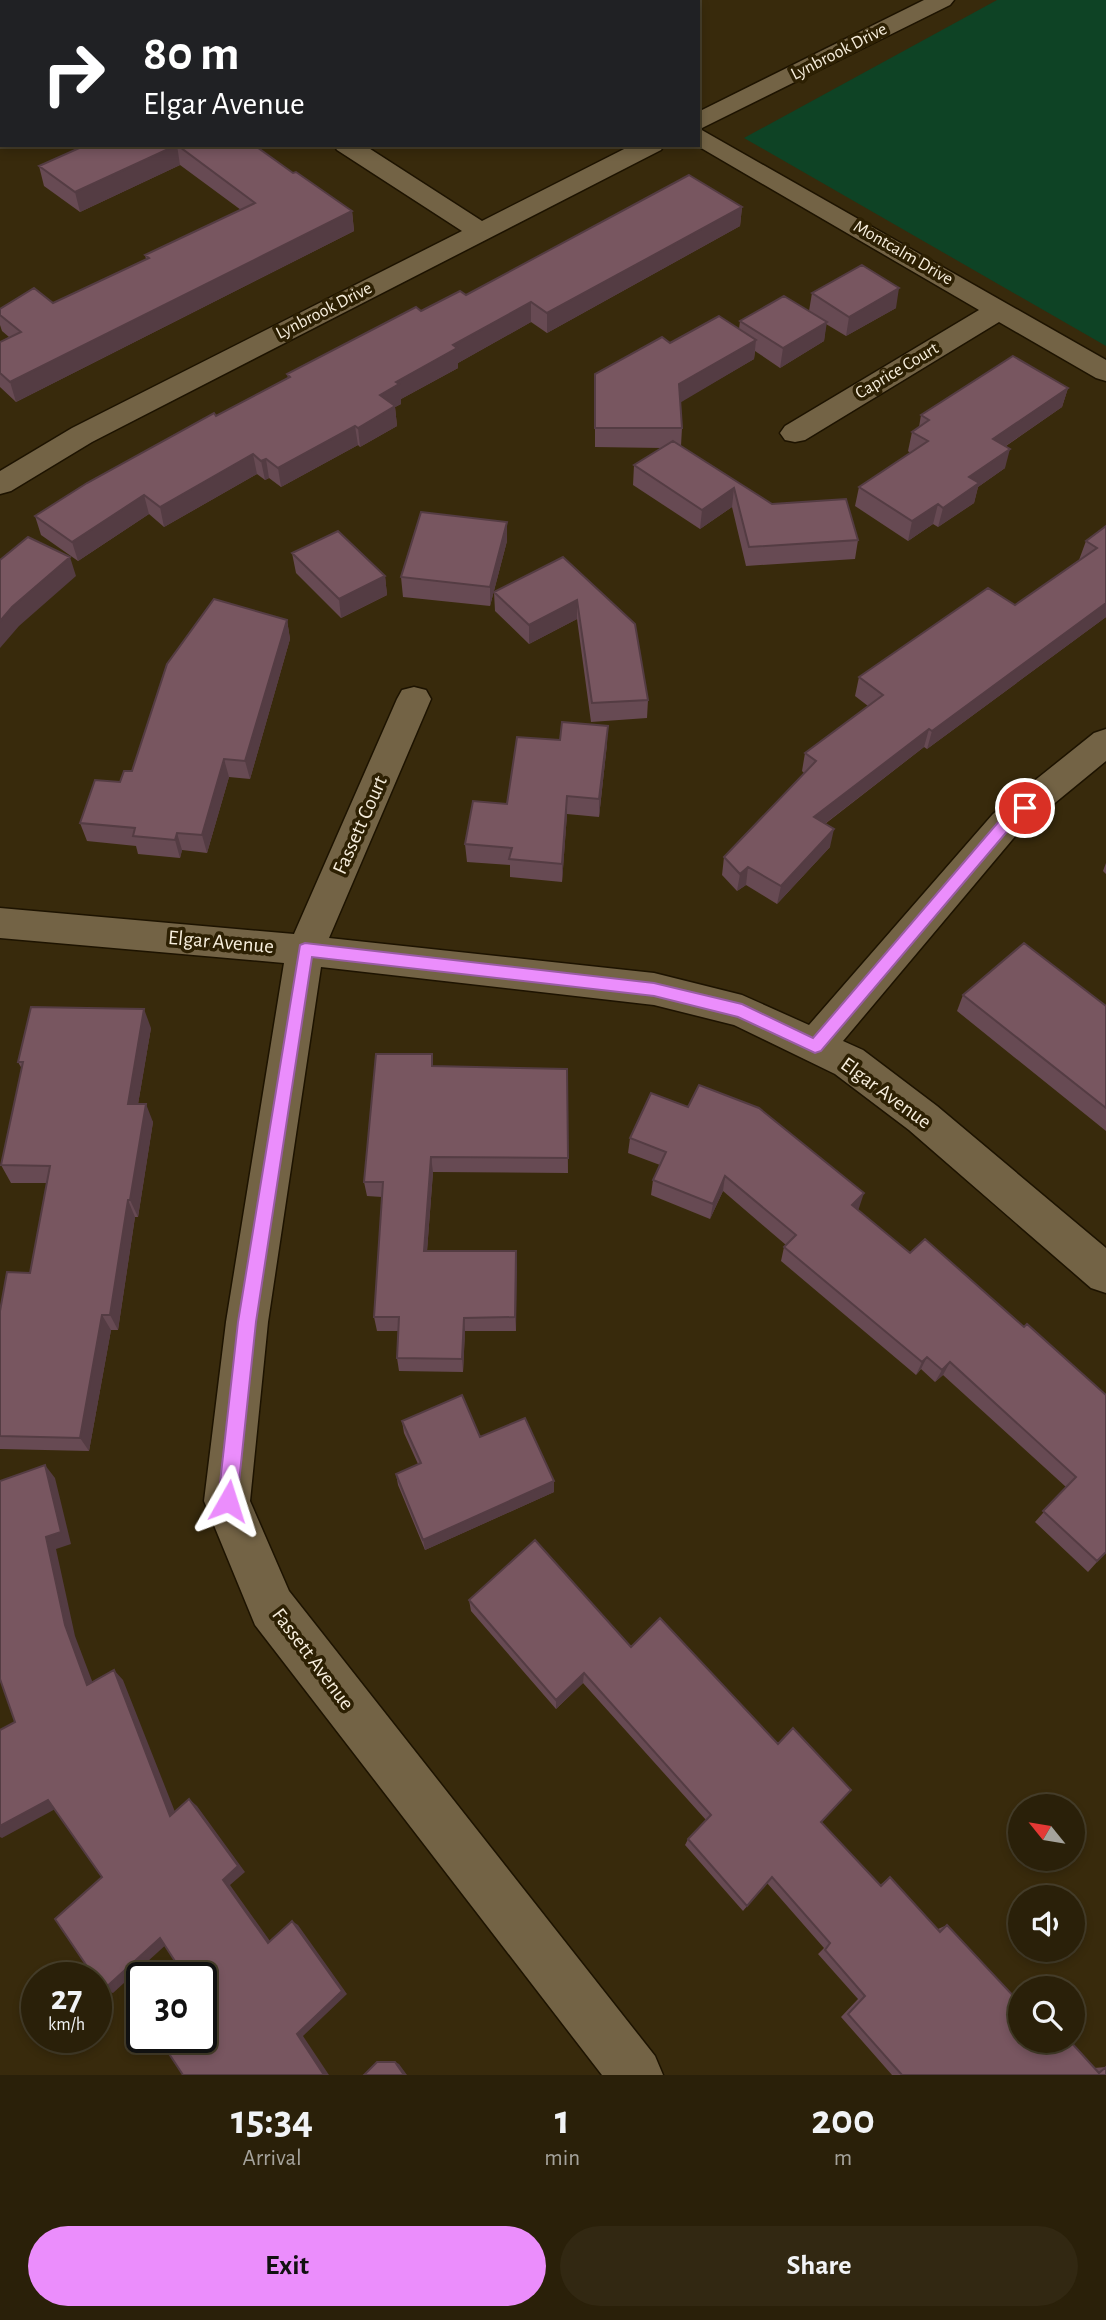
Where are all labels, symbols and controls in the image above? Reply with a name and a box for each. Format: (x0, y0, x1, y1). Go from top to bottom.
street label: Lynbrook Drive (788, 20, 890, 84)
icon: right (28, 28, 119, 119)
text: 80 m (143, 30, 240, 79)
text: Elgar Avenue (143, 88, 305, 120)
street label: Montcalm Drive (850, 217, 956, 289)
street label: Lynbrook Drive (273, 279, 375, 343)
street label: Caprice Court (852, 339, 942, 403)
street label: Fassett Court (329, 772, 391, 877)
pin (995, 778, 1055, 838)
icon: arrive (1006, 789, 1044, 827)
street label: Elgar Avenue (167, 927, 275, 957)
street label: Elgar Avenue (837, 1053, 935, 1133)
position arrow (191, 1464, 265, 1538)
street label: Fassett Avenue (268, 1604, 358, 1714)
north arrow (1008, 1794, 1085, 1871)
map controls (1008, 1794, 1085, 2053)
button: sound (1008, 1885, 1085, 1962)
speed limit sign: 30 (126, 1962, 217, 2053)
button: search (1008, 1976, 1085, 2053)
text: 27 (51, 1981, 82, 2016)
text: km/h (48, 2016, 85, 2034)
text: 15:34 (231, 2099, 313, 2141)
text: 1 (555, 2099, 570, 2141)
text: 200 (811, 2099, 875, 2141)
text: Arrival (243, 2147, 302, 2170)
text: min (544, 2147, 580, 2170)
text: m (834, 2147, 852, 2170)
button: Exit (28, 2226, 546, 2306)
button: Share (560, 2226, 1078, 2306)

